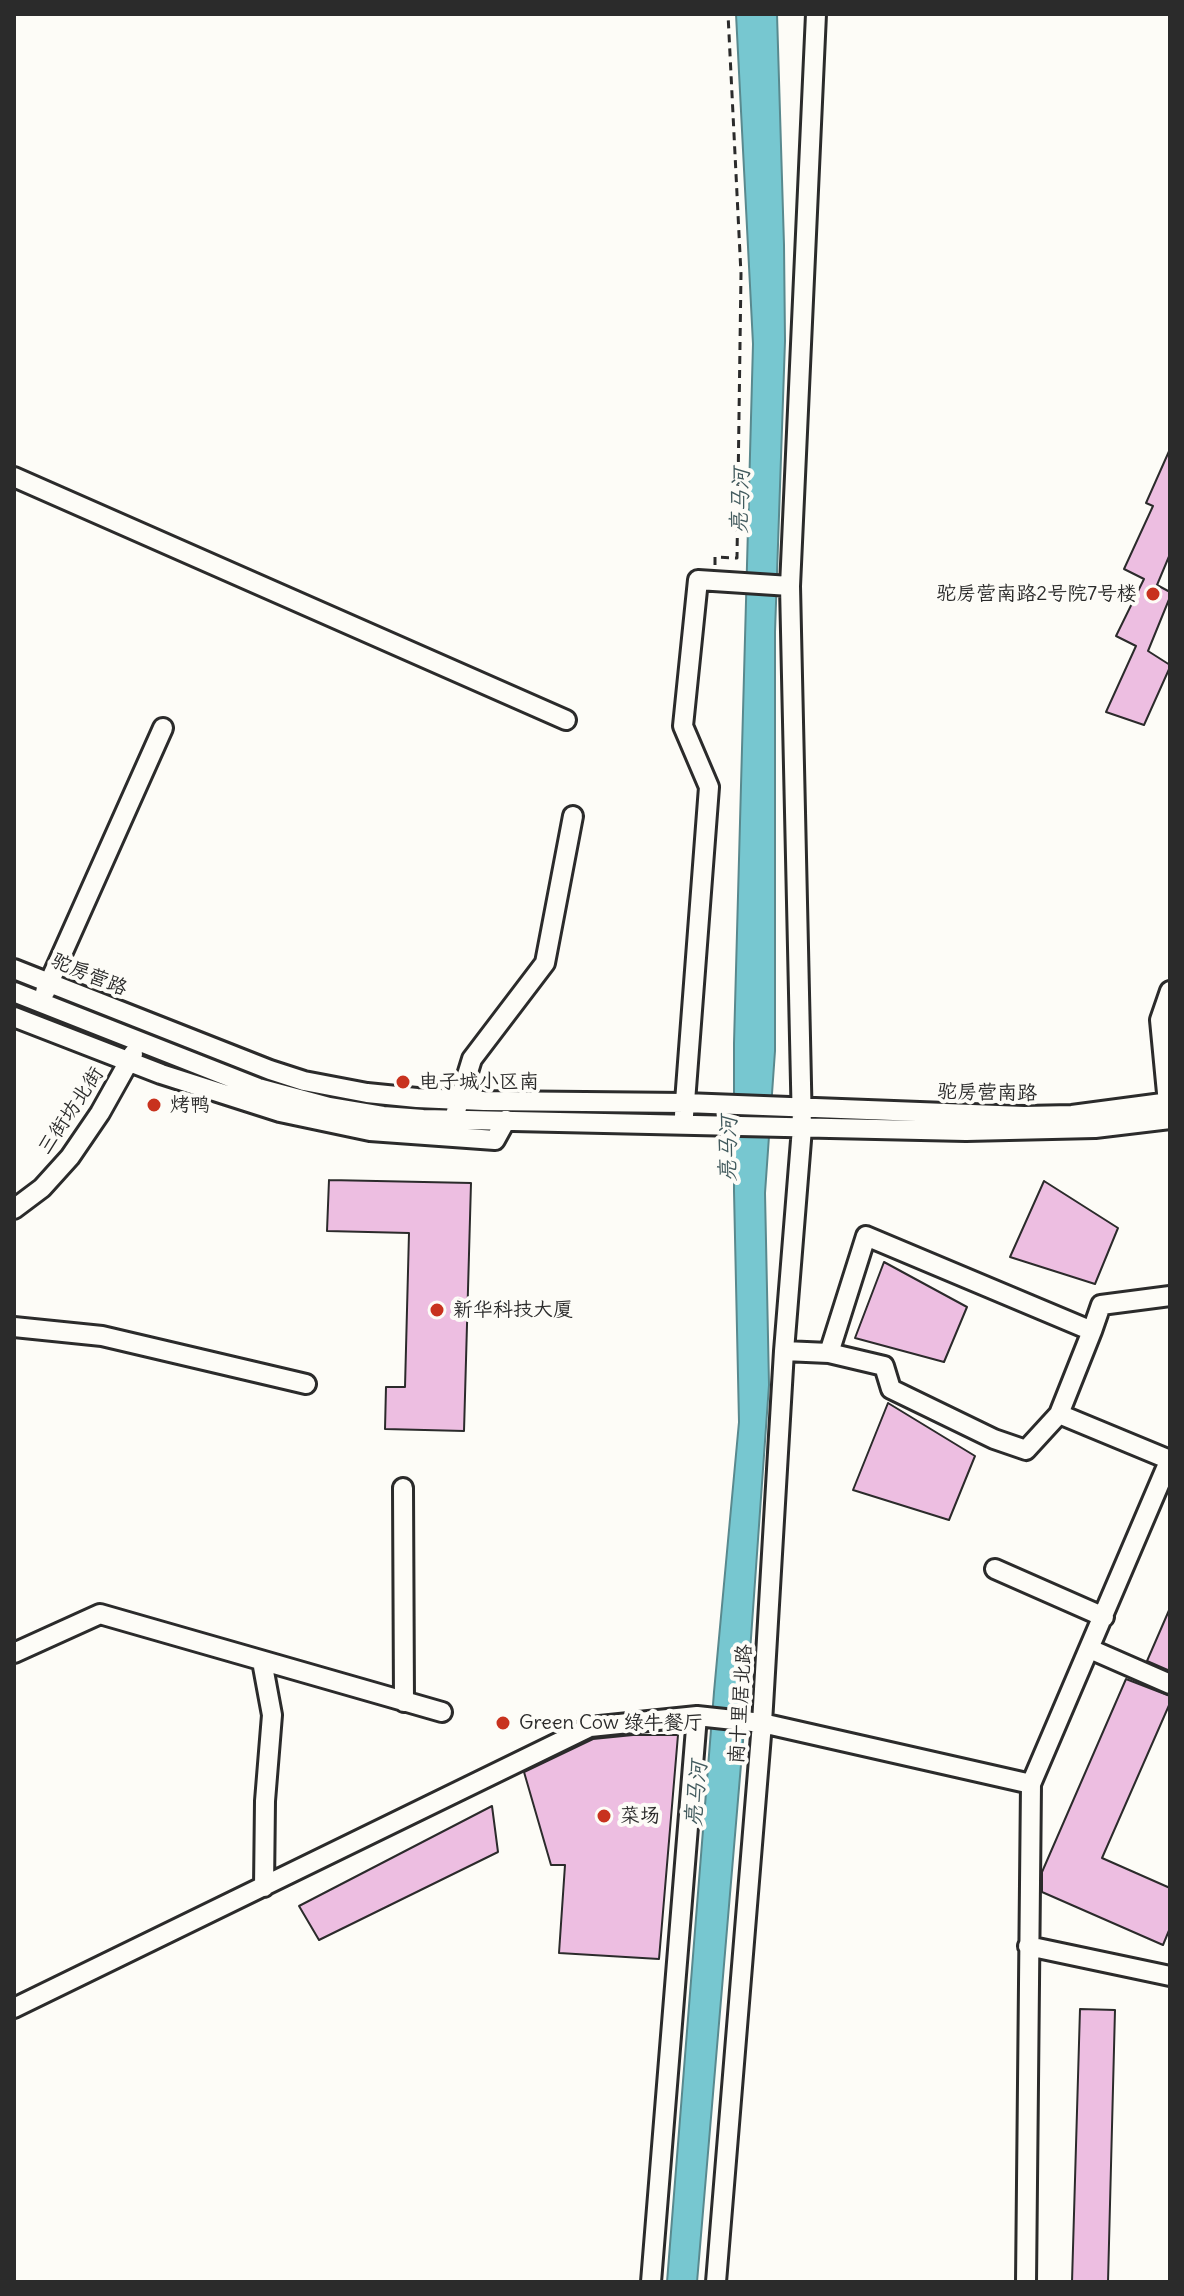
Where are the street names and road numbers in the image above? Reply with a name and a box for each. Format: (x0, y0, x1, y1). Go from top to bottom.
street label: 驼房营路 (47, 949, 131, 1001)
street label: 三街坊北街 (33, 1063, 109, 1159)
street label: 驼房营南路 (937, 1080, 1037, 1106)
street label: 南十里居北路 (725, 1643, 757, 1765)

